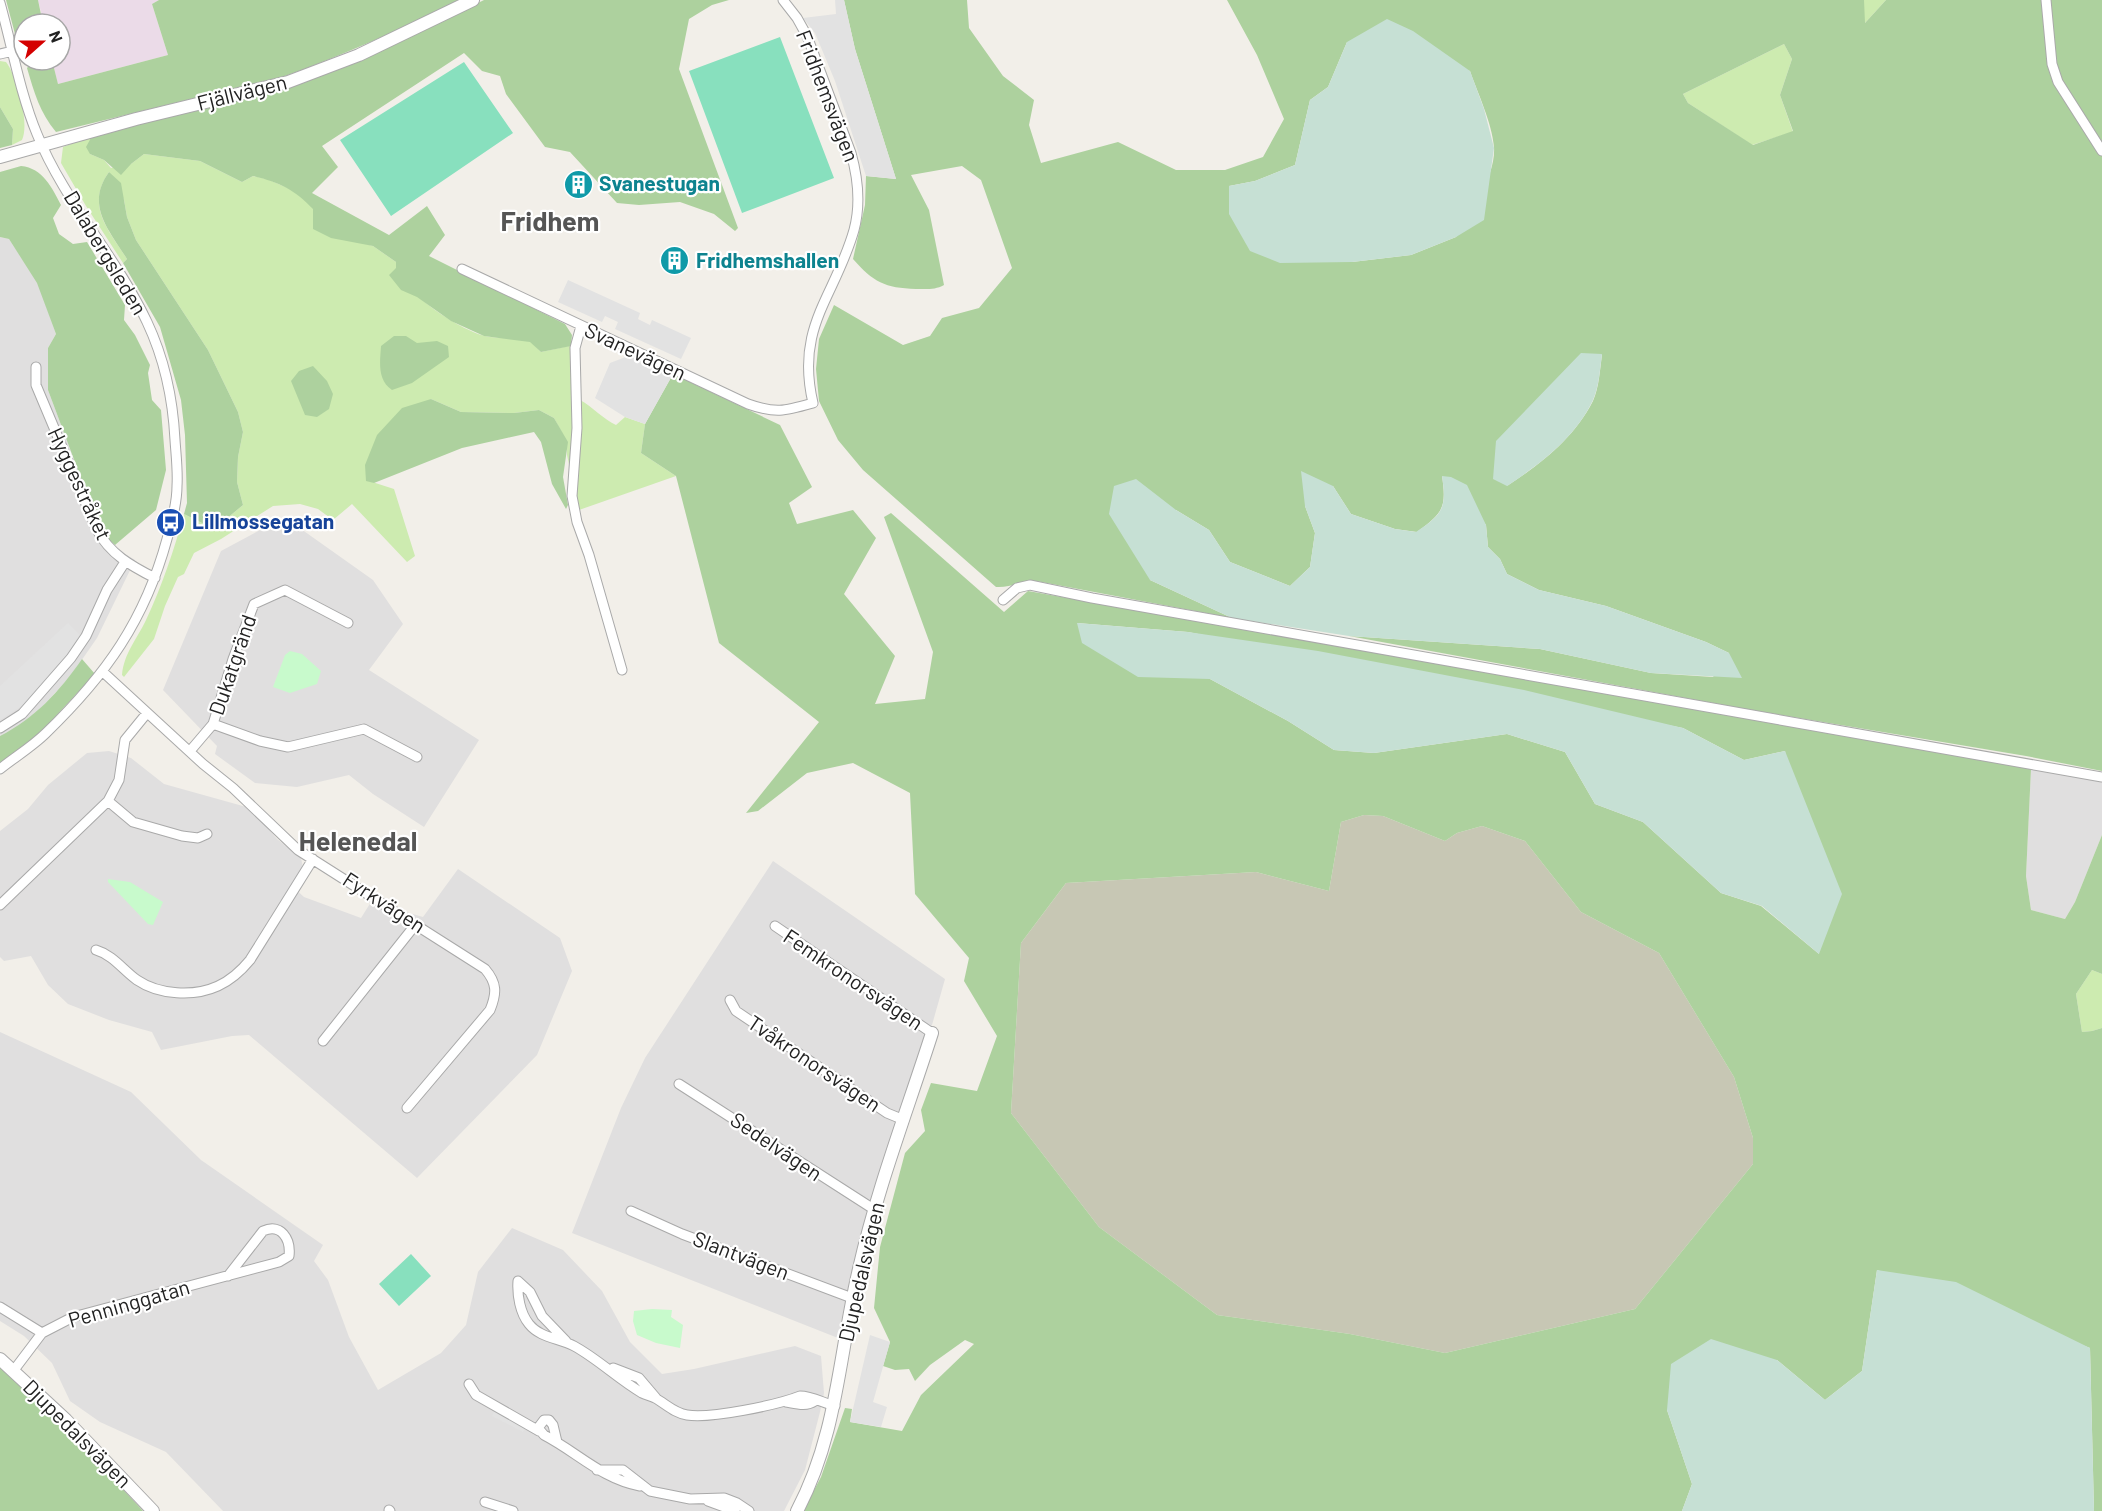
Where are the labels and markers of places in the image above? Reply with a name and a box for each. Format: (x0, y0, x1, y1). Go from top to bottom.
building icon: Svanestugan (562, 168, 594, 200)
place label: Svanestugan (599, 170, 720, 195)
building icon: Fridhemshallen (659, 245, 691, 277)
place label: Fridhemshallen (696, 247, 839, 272)
bus stop icon: Lillmossegatan (155, 506, 187, 538)
place label: Lillmossegatan (192, 508, 334, 533)

